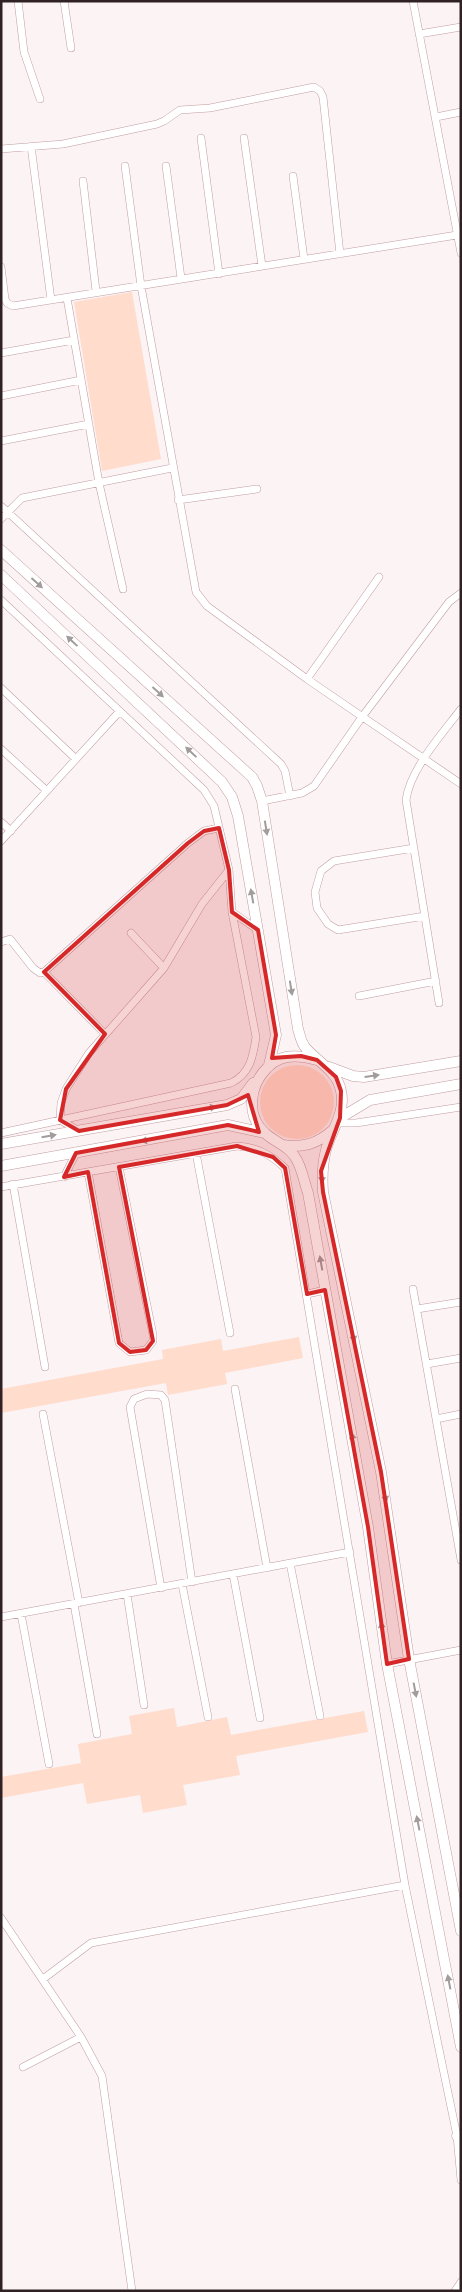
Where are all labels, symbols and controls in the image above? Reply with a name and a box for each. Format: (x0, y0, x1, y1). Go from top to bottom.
one-way arrow (31, 577, 43, 589)
one-way arrow (66, 635, 78, 647)
one-way arrow (151, 686, 163, 698)
one-way arrow (185, 746, 197, 758)
one-way arrow (262, 820, 270, 836)
one-way arrow (247, 888, 255, 904)
one-way arrow (288, 981, 296, 997)
one-way arrow (365, 1071, 381, 1079)
one-way arrow (202, 1104, 218, 1112)
one-way arrow (42, 1132, 58, 1140)
one-way arrow (140, 1136, 156, 1144)
one-way arrow (318, 1168, 326, 1184)
one-way arrow (316, 1255, 324, 1271)
one-way arrow (349, 1328, 357, 1344)
one-way arrow (349, 1433, 357, 1448)
one-way arrow (381, 1487, 389, 1503)
one-way arrow (378, 1620, 386, 1636)
one-way arrow (411, 1682, 419, 1698)
one-way arrow (413, 1814, 421, 1830)
one-way arrow (444, 1974, 452, 1990)

